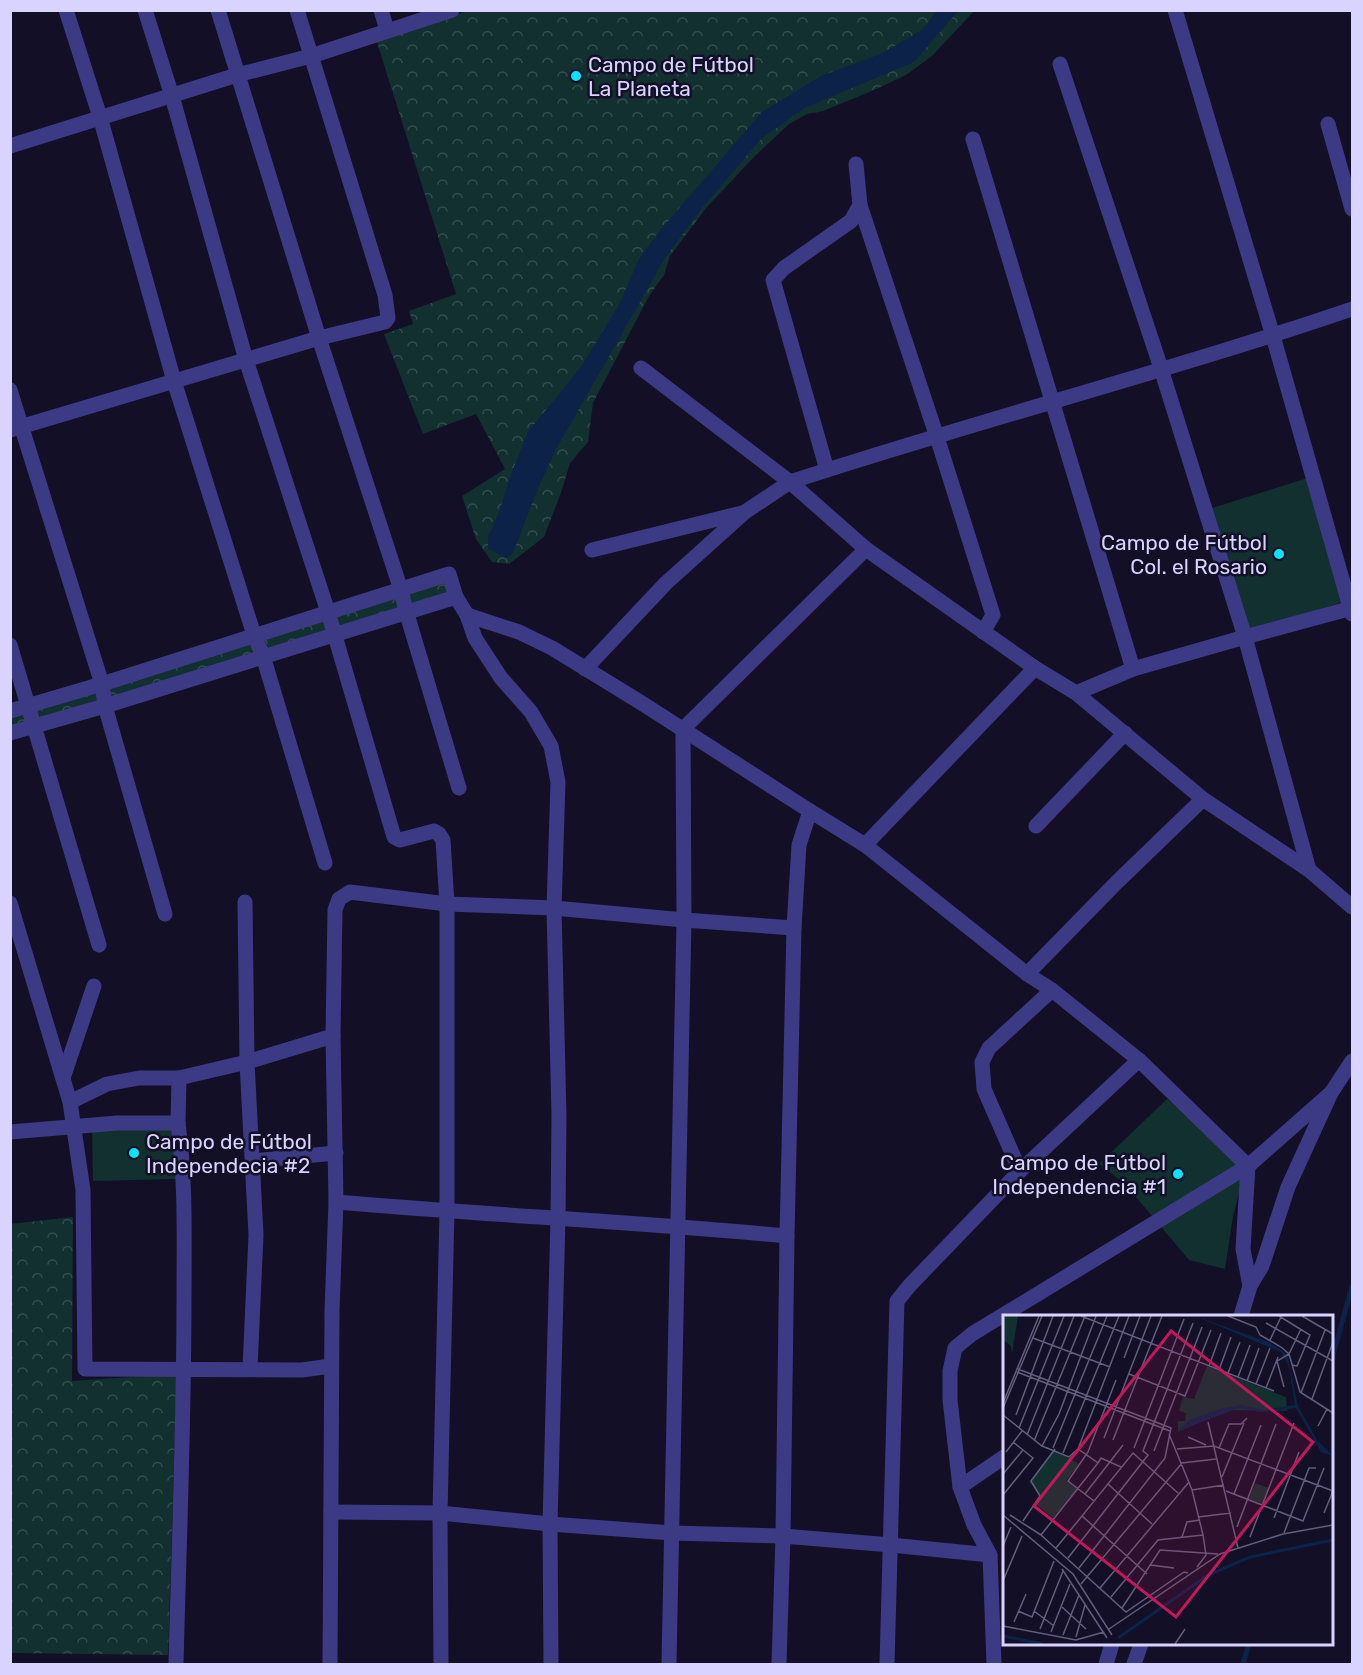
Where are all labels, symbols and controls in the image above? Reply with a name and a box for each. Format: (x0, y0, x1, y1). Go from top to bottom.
place label: Campo de Fútbol La Planeta (588, 52, 754, 101)
marker: Campo de Fútbol La Planeta (569, 69, 583, 83)
place label: Campo de Fútbol Col. el Rosario (1101, 530, 1267, 579)
marker: Campo de Fútbol Col. el Rosario (1272, 547, 1286, 561)
place label: Campo de Fútbol Independecia #2 (146, 1129, 312, 1178)
marker: Campo de Fútbol Independecia #2 (127, 1146, 141, 1160)
place label: Campo de Fútbol Independencia #1 (992, 1150, 1166, 1199)
marker: Campo de Fútbol Independencia #1 (1171, 1167, 1185, 1181)
inset map (1003, 1315, 1333, 1645)

